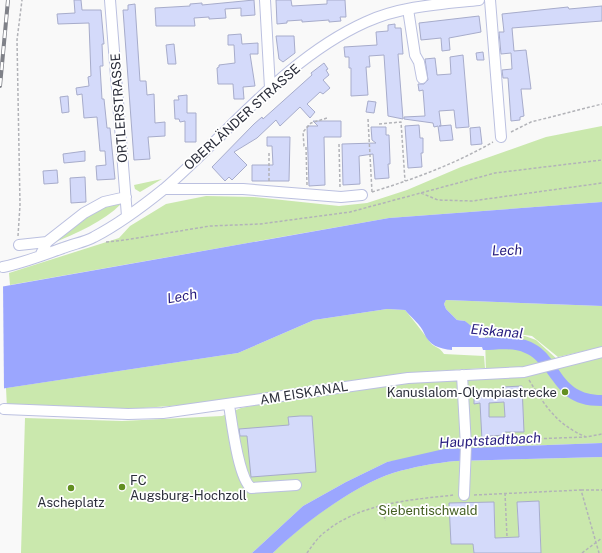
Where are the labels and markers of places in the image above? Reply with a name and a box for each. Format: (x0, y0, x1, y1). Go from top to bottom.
place label: Kanuslalom-Olympiastrecke (387, 385, 557, 400)
marker: Kanuslalom-Olympiastrecke (560, 387, 570, 397)
place label: FC Augsburg-Hochzoll (130, 473, 247, 503)
marker: FC Augsburg-Hochzoll (117, 482, 127, 492)
marker: Ascheplatz (66, 483, 76, 493)
place label: Ascheplatz (37, 495, 105, 510)

